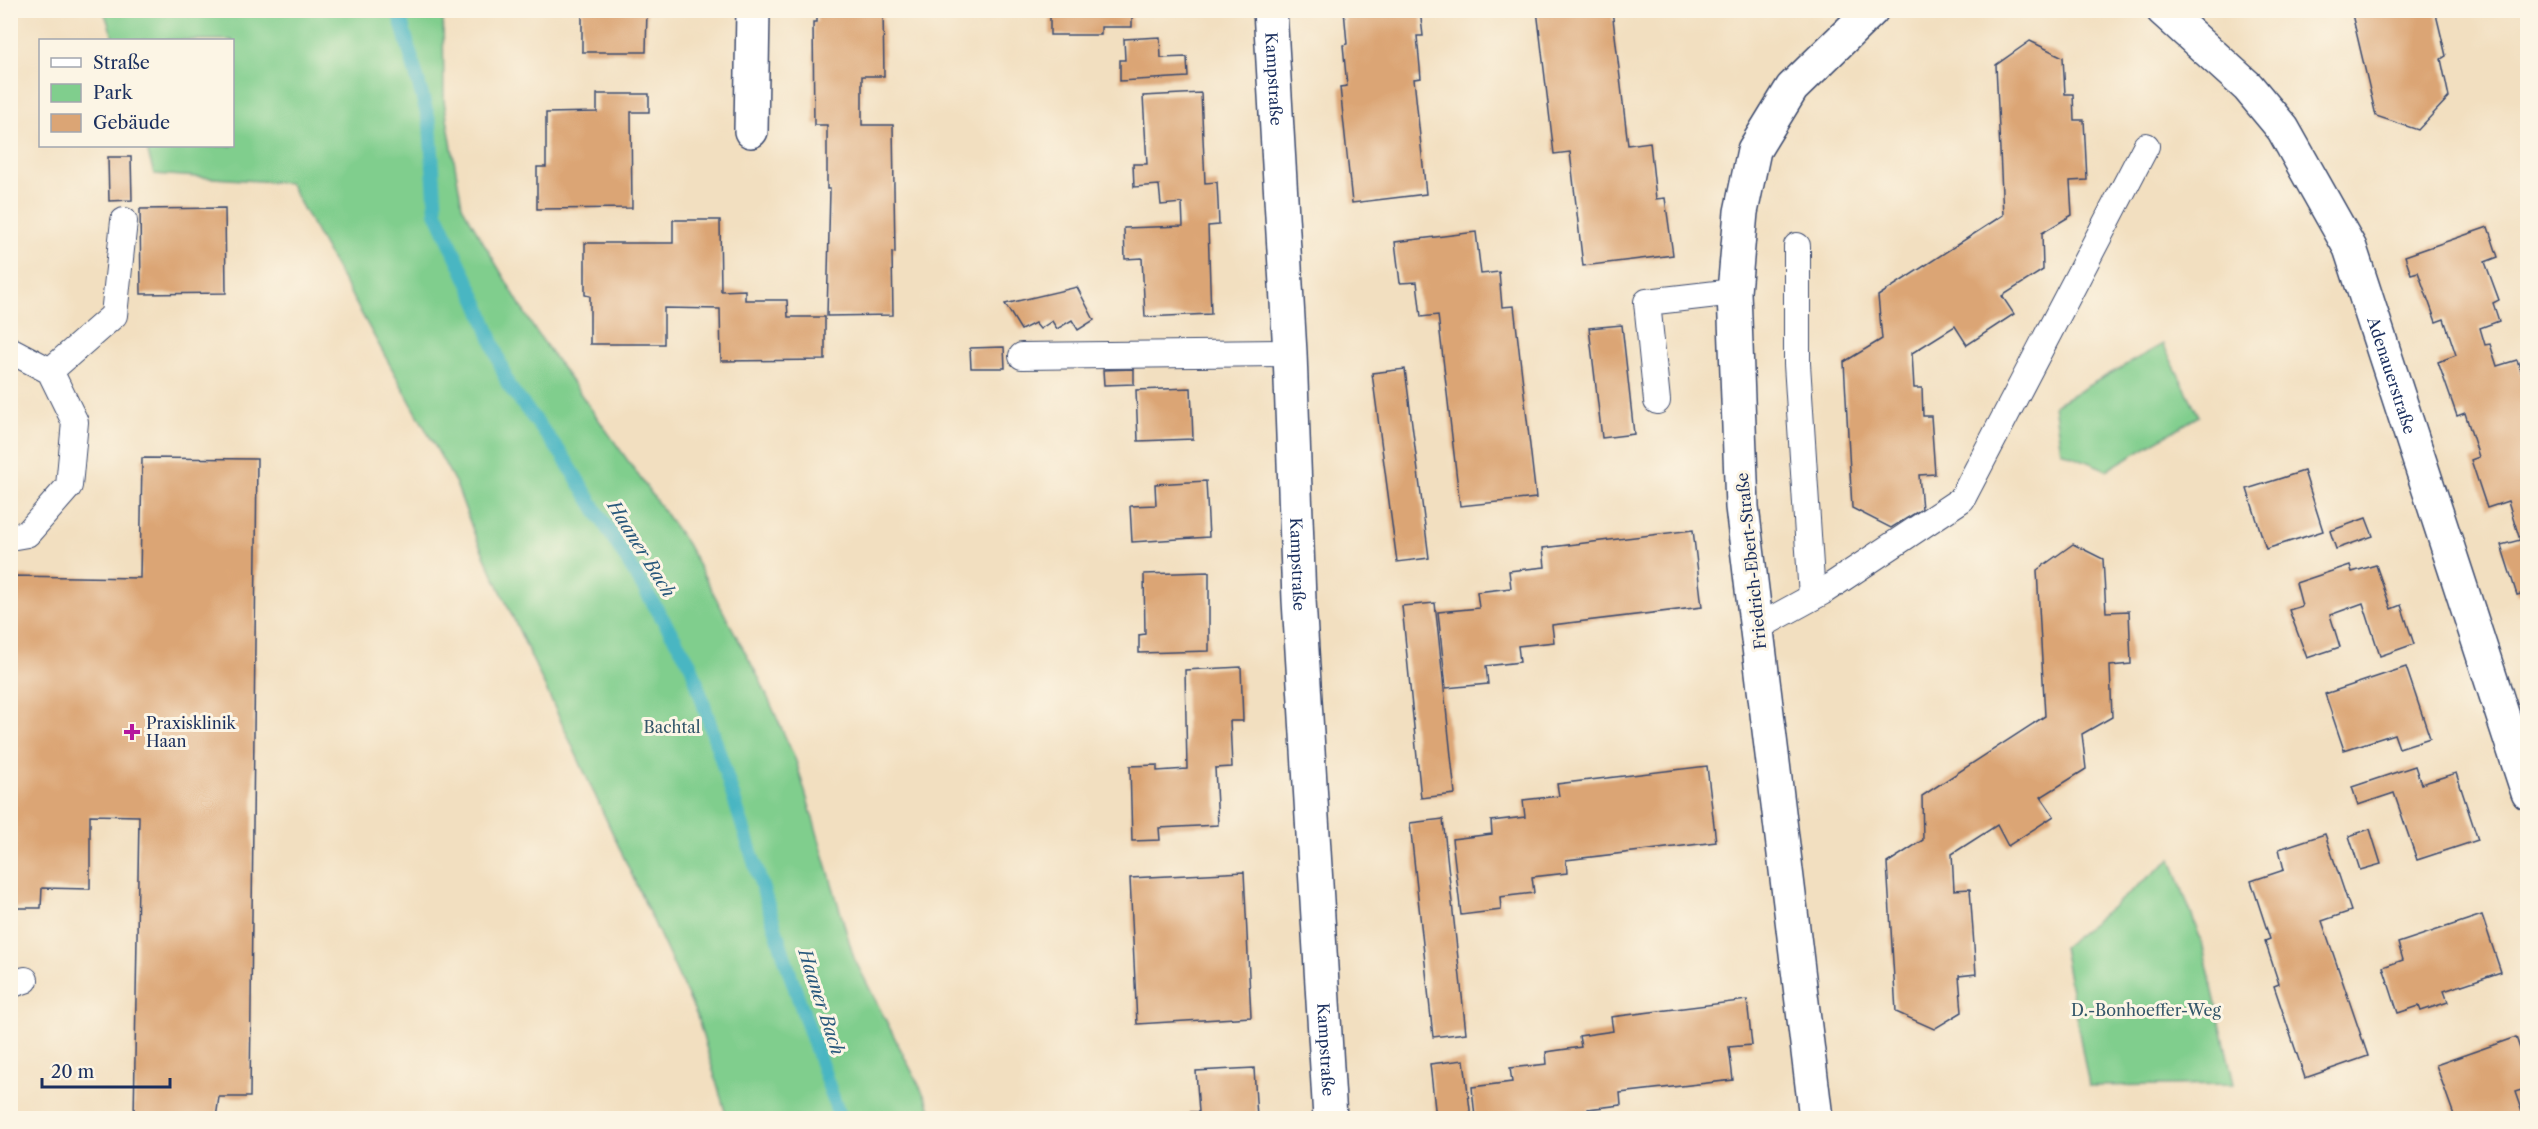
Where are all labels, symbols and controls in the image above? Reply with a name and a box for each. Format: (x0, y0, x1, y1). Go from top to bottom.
street label: Kampstraße (1261, 32, 1287, 126)
legend (39, 39, 234, 147)
text: Straße (93, 52, 150, 74)
text: Park (93, 82, 134, 104)
text: Gebäude (93, 112, 170, 134)
street label: Adenauerstraße (2363, 313, 2420, 437)
street label: Friedrich-Ebert-Straße (1732, 472, 1770, 650)
water label: Haaner Bach (601, 495, 680, 602)
street label: Kampstraße (1286, 517, 1310, 612)
place label: Praxisklinik Haan (146, 713, 237, 751)
park label: Bachtal (644, 717, 701, 737)
marker: Praxisklinik Haan (123, 723, 141, 741)
water label: Haaner Bach (793, 944, 849, 1058)
park label: D.-Bonhoeffer-Weg (2071, 1000, 2221, 1020)
street label: Kampstraße (1313, 1002, 1339, 1097)
scale bar (42, 1051, 170, 1089)
text: 20 m (51, 1061, 95, 1083)

